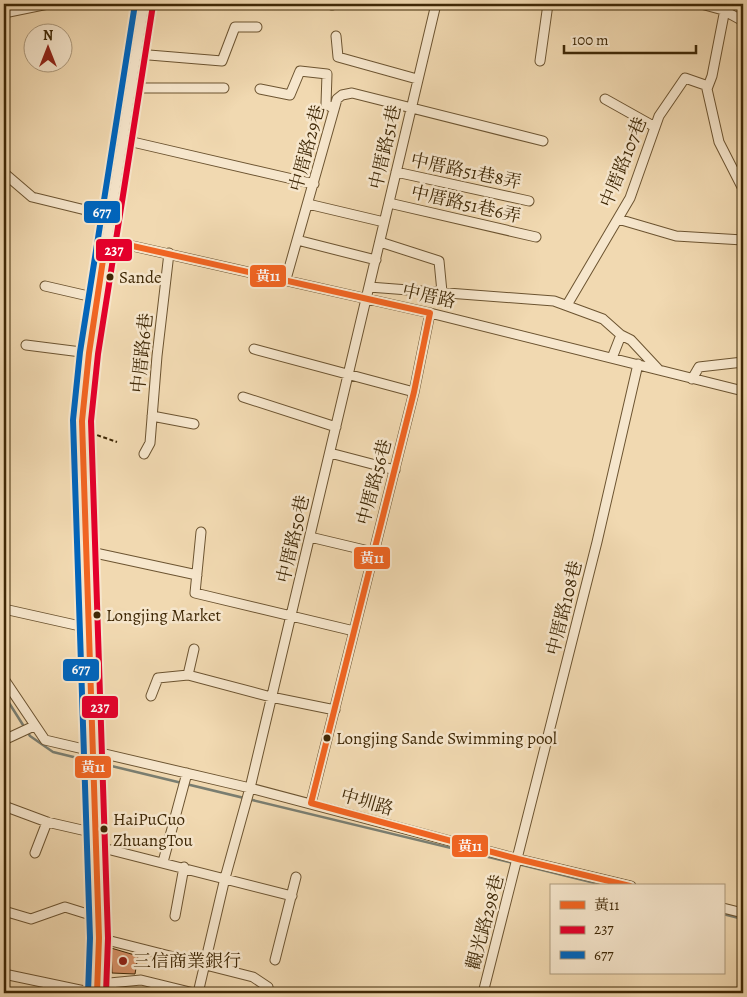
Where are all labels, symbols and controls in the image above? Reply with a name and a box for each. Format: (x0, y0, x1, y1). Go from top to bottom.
north arrow (22, 22, 72, 72)
scale bar (564, 22, 697, 54)
text: N (43, 26, 53, 45)
text: 100 m (572, 30, 609, 50)
street label: 中厝路29巷 (284, 102, 330, 194)
street label: 中厝路51巷 (364, 102, 406, 192)
street label: 中厝路107巷 (594, 113, 652, 211)
street label: 中厝路51巷8弄 (408, 148, 524, 194)
street label: 中厝路51巷6弄 (409, 180, 523, 228)
line badge: 677 (83, 200, 121, 224)
text: 677 (93, 203, 111, 222)
line badge: 237 (95, 238, 133, 262)
text: 237 (105, 241, 123, 260)
line badge: 黃11 (249, 264, 287, 288)
place label: Sande (119, 266, 162, 289)
text: 黃11 (256, 267, 280, 286)
marker: Sande (105, 272, 115, 282)
street label: 中厝路 (400, 278, 458, 314)
street label: 中厝路6巷 (126, 312, 158, 394)
street label: 中厝路56巷 (351, 436, 397, 528)
street label: 中厝路50巷 (271, 493, 315, 585)
line badge: 黃11 (353, 546, 391, 570)
text: 黃11 (360, 549, 384, 568)
street label: 中厝路108巷 (541, 558, 587, 658)
place label: Longjing Market (106, 604, 222, 627)
marker: Longjing Market (92, 610, 102, 620)
line badge: 677 (62, 658, 100, 682)
text: 677 (72, 660, 90, 679)
line badge: 237 (81, 695, 119, 719)
text: 237 (91, 698, 109, 717)
place label: Longjing Sande Swimming pool (336, 727, 557, 750)
marker: Longjing Sande Swimming pool (322, 733, 332, 743)
line badge: 黃11 (74, 755, 112, 779)
text: 黃11 (81, 758, 105, 777)
street label: 中圳路 (338, 783, 396, 821)
place label: HaiPuCuo ZhuangTou (113, 808, 193, 852)
marker: HaiPuCuo ZhuangTou (99, 824, 109, 834)
line badge: 黃11 (451, 834, 489, 858)
text: 黃11 (458, 837, 482, 856)
street label: 觀光路298巷 (461, 872, 509, 972)
legend (550, 884, 724, 974)
text: 黃11 (594, 895, 619, 915)
text: 237 (594, 919, 614, 939)
text: 677 (594, 945, 614, 965)
place label: 三信商業銀行 (133, 949, 241, 973)
marker: 三信商業銀行 (117, 955, 129, 967)

